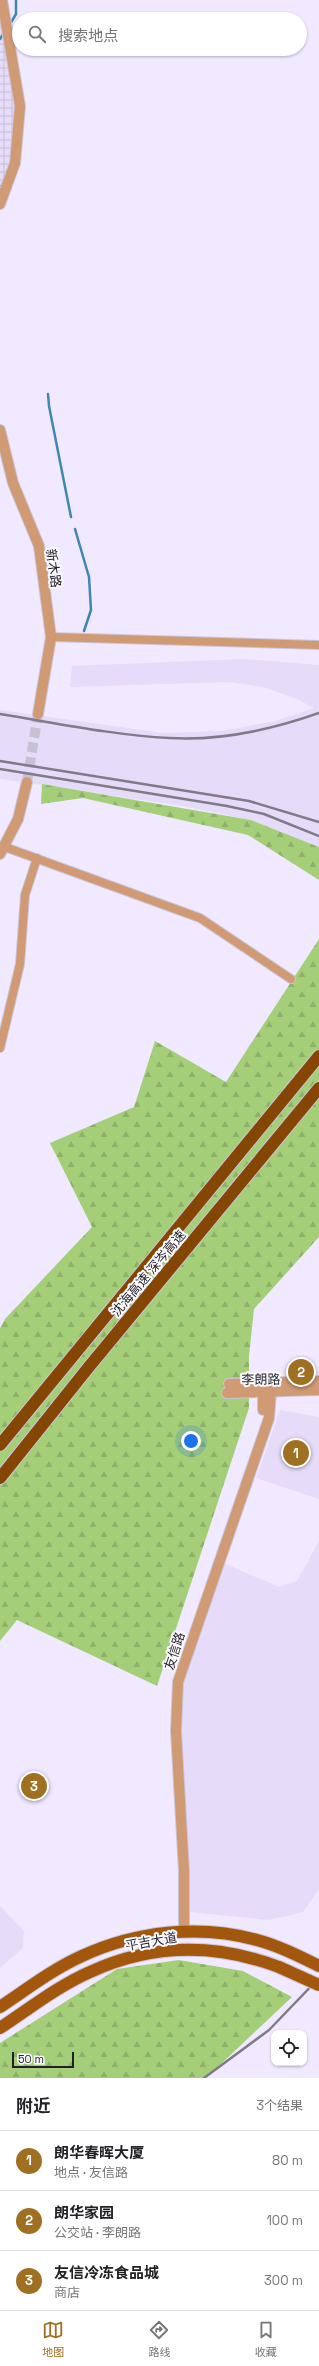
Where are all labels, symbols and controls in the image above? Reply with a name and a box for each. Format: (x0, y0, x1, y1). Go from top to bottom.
search box (12, 12, 307, 56)
icon: search (26, 23, 48, 45)
text: 搜索地点 (58, 26, 118, 45)
street label: 新木路 (42, 548, 65, 589)
street label: 沈海高速 深岑高速 (107, 1227, 189, 1320)
pin: 2 (288, 1357, 314, 1387)
street label: 李朗路 (241, 1371, 281, 1388)
your location (181, 1431, 201, 1451)
pin: 1 (283, 1438, 309, 1468)
street label: 友信路 (160, 1630, 189, 1672)
pin: 3 (21, 1771, 47, 1801)
street label: 平吉大道 (124, 1929, 178, 1954)
map controls (271, 2030, 307, 2066)
button: locate (271, 2030, 307, 2066)
scale bar (12, 2050, 74, 2069)
text: 50 m (18, 2052, 44, 2066)
text: 附近 (16, 2095, 50, 2117)
text: 3个结果 (256, 2097, 303, 2114)
text: 朗华春晖大厦 (54, 2143, 144, 2162)
text: 1 (26, 2152, 32, 2169)
text: 80 m (272, 2152, 303, 2169)
text: 地点 · 友信路 (54, 2164, 128, 2181)
text: 朗华家园 (54, 2203, 114, 2222)
text: 2 (25, 2212, 33, 2229)
text: 100 m (266, 2212, 303, 2229)
text: 公交站 · 李朗路 (54, 2224, 141, 2241)
text: 友信冷冻食品城 (54, 2263, 159, 2282)
text: 3 (25, 2272, 33, 2289)
text: 300 m (264, 2272, 303, 2289)
text: 商店 (54, 2284, 80, 2301)
tab: 地图 (42, 2319, 64, 2359)
tab: 路线 (148, 2319, 170, 2359)
tab: 收藏 (255, 2319, 277, 2359)

